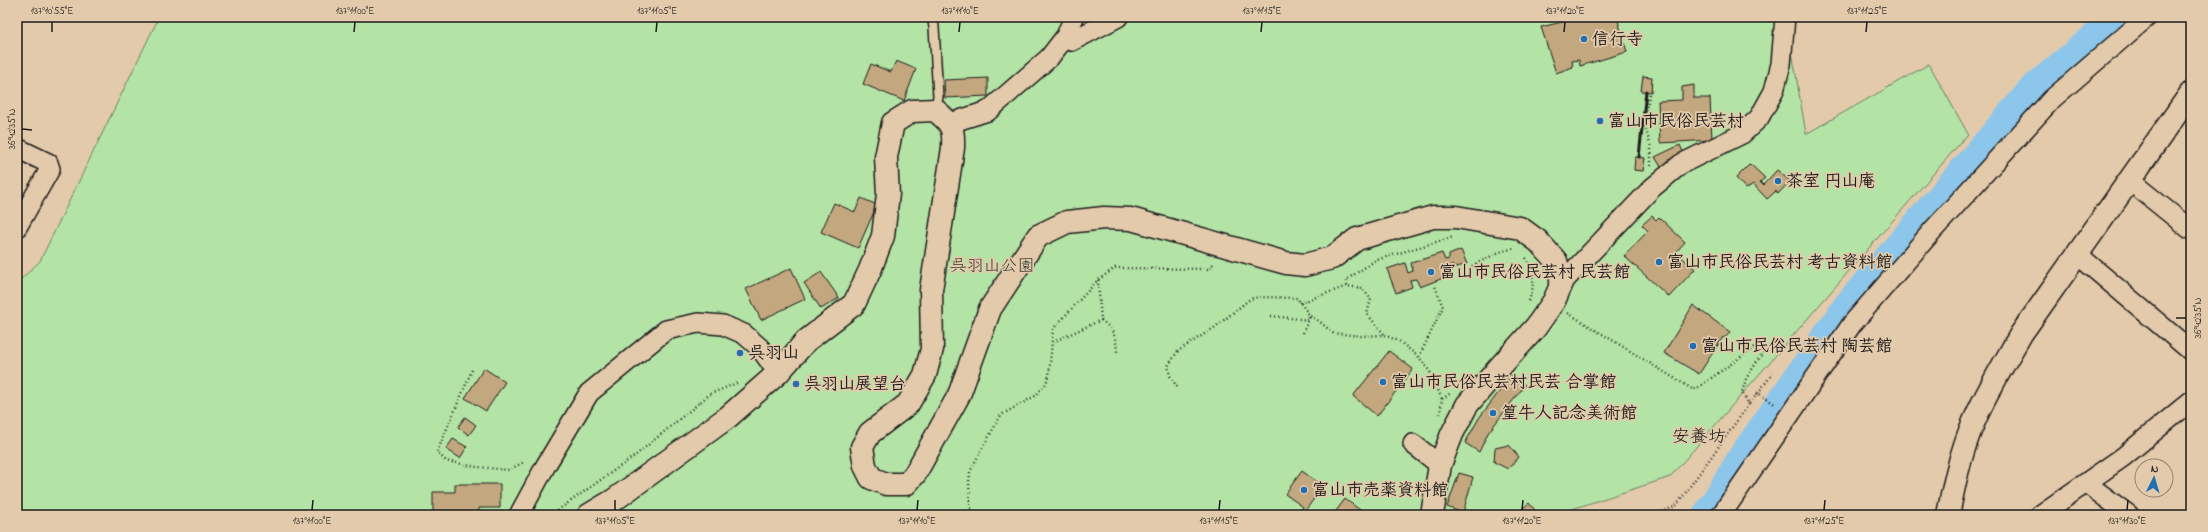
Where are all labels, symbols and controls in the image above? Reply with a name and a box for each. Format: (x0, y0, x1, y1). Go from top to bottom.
text: 137°10'55"E (31, 4, 73, 19)
text: 137°11'00"E (336, 4, 374, 19)
text: 137°11'05"E (637, 4, 677, 19)
text: 137°11'10"E (941, 4, 979, 19)
text: 137°11'15"E (1243, 4, 1281, 19)
text: 137°11'20"E (1545, 4, 1585, 19)
text: 137°11'25"E (1847, 4, 1887, 19)
place label: 信行寺 (1592, 27, 1643, 52)
marker: 信行寺 (1579, 34, 1589, 44)
text: 36°42'35"N (5, 109, 20, 149)
place label: 富山市民俗民芸村 (1608, 109, 1744, 134)
marker: 富山市民俗民芸村 (1595, 116, 1605, 126)
place label: 茶室 円山庵 (1786, 169, 1875, 194)
marker: 茶室 円山庵 (1773, 176, 1783, 186)
place label: 富山市民俗民芸村 考古資料館 (1667, 250, 1892, 275)
park label: 呉羽山公園 (950, 254, 1035, 279)
marker: 富山市民俗民芸村 考古資料館 (1654, 257, 1664, 267)
place label: 富山市民俗民芸村 民芸館 (1439, 260, 1630, 285)
marker: 富山市民俗民芸村 民芸館 (1426, 267, 1436, 277)
text: 36°42'35"N (2191, 298, 2206, 338)
place label: 富山市民俗民芸村 陶芸館 (1701, 334, 1892, 359)
place label: 呉羽山 (748, 341, 799, 366)
marker: 富山市民俗民芸村 陶芸館 (1688, 341, 1698, 351)
marker: 呉羽山 (735, 348, 745, 358)
place label: 富山市民俗民芸村民芸 合掌館 (1391, 370, 1616, 395)
place label: 呉羽山展望台 (804, 372, 906, 397)
marker: 富山市民俗民芸村民芸 合掌館 (1378, 377, 1388, 387)
marker: 呉羽山展望台 (791, 379, 801, 389)
place label: 篁牛人記念美術館 (1501, 401, 1637, 426)
marker: 篁牛人記念美術館 (1488, 408, 1498, 418)
district label: 安養坊 (1672, 425, 1726, 451)
north arrow (2134, 458, 2174, 498)
text: N (2150, 461, 2159, 477)
place label: 富山市売薬資料館 (1312, 478, 1448, 503)
marker: 富山市売薬資料館 (1299, 485, 1309, 495)
text: 137°11'00"E (293, 514, 331, 529)
text: 137°11'05"E (595, 514, 635, 529)
text: 137°11'10"E (898, 514, 936, 529)
text: 137°11'15"E (1200, 514, 1238, 529)
text: 137°11'20"E (1502, 514, 1542, 529)
text: 137°11'25"E (1804, 514, 1844, 529)
text: 137°11'30"E (2108, 514, 2146, 529)

